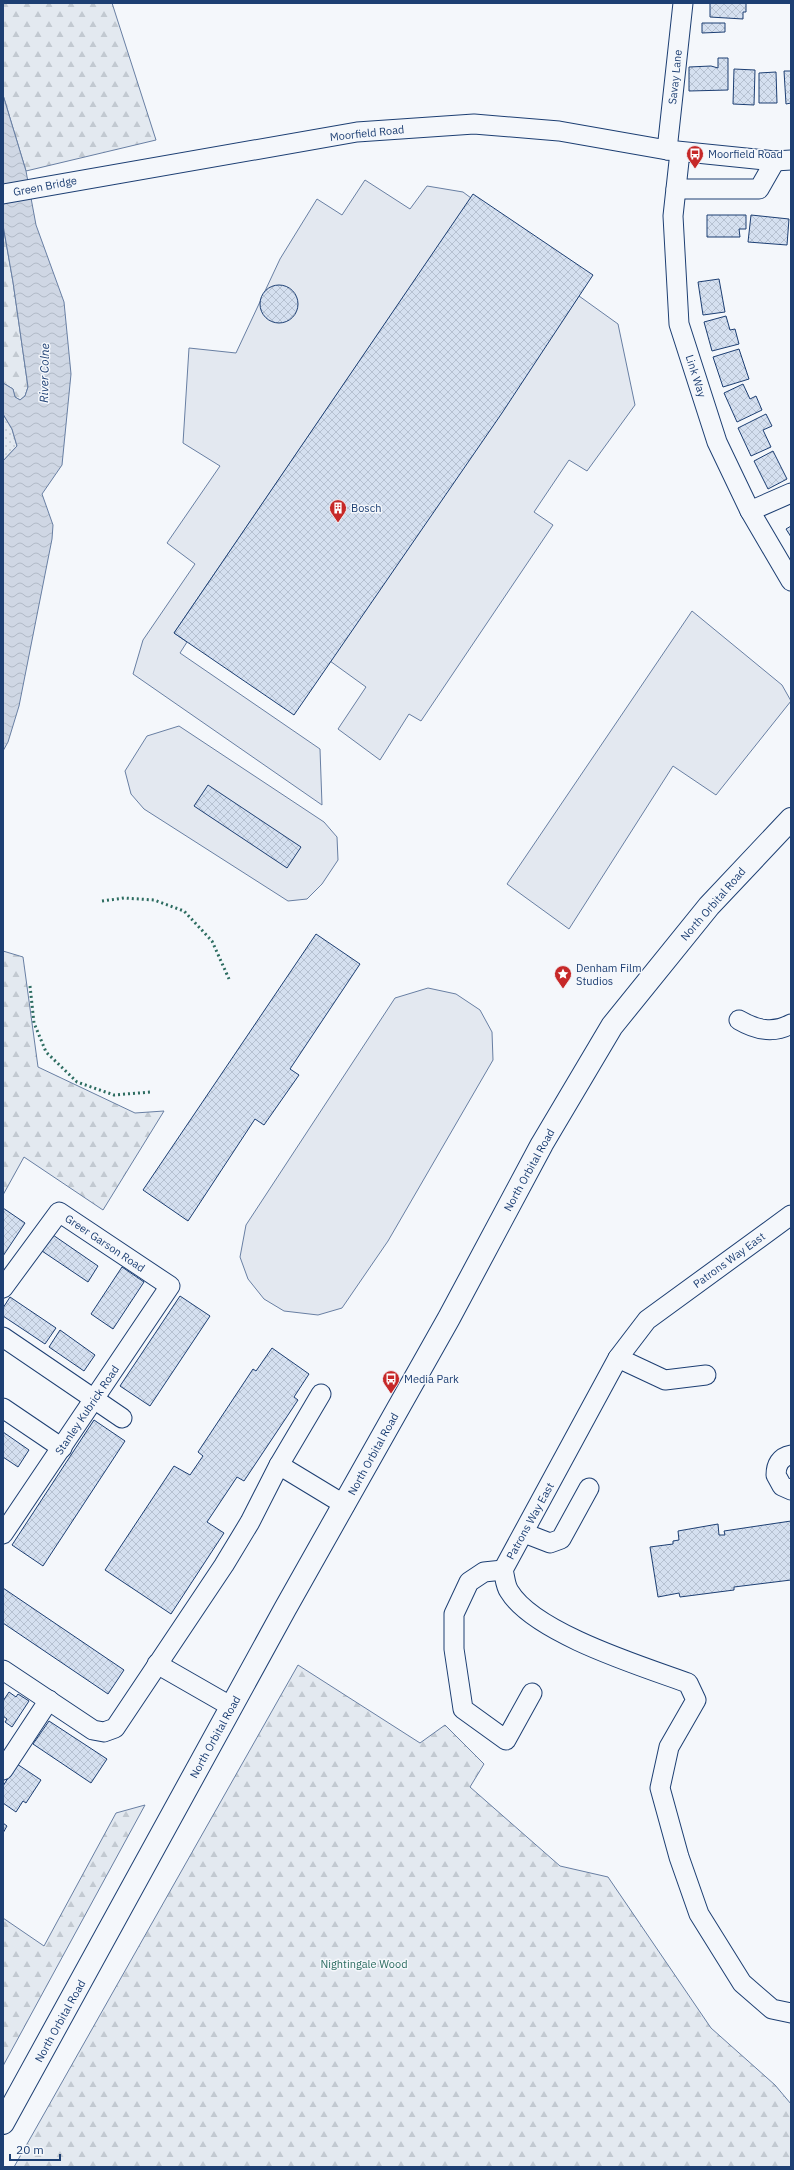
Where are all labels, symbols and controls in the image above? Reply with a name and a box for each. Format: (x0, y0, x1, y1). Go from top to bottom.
street label: Savay Lane (665, 49, 685, 105)
street label: Moorfield Road (329, 122, 405, 144)
bus stop icon: Moorfield Road (685, 144, 705, 169)
place label: Moorfield Road (708, 147, 783, 161)
street label: Green Bridge (12, 173, 78, 199)
water label: River Colne (36, 343, 52, 403)
street label: Link Way (683, 353, 710, 400)
building icon: Bosch (328, 498, 348, 523)
place label: Bosch (351, 501, 381, 515)
street label: North Orbital Road (677, 865, 749, 943)
place label: Denham Film Studios (576, 961, 641, 988)
place icon: Denham Film Studios (553, 964, 573, 989)
street label: North Orbital Road (501, 1126, 557, 1214)
street label: Greer Garson Road (62, 1211, 148, 1275)
street label: Patrons Way East (690, 1229, 768, 1291)
street label: Stanley Kubrick Road (52, 1363, 122, 1457)
bus stop icon: Media Park (381, 1369, 401, 1394)
place label: Media Park (404, 1372, 459, 1386)
street label: North Orbital Road (345, 1410, 401, 1498)
street label: Patrons Way East (503, 1480, 557, 1562)
street label: North Orbital Road (187, 1693, 243, 1781)
park label: Nightingale Wood (320, 1957, 408, 1971)
street label: North Orbital Road (32, 1977, 88, 2065)
scale bar (10, 2136, 60, 2162)
text: 20 m (16, 2142, 44, 2157)

